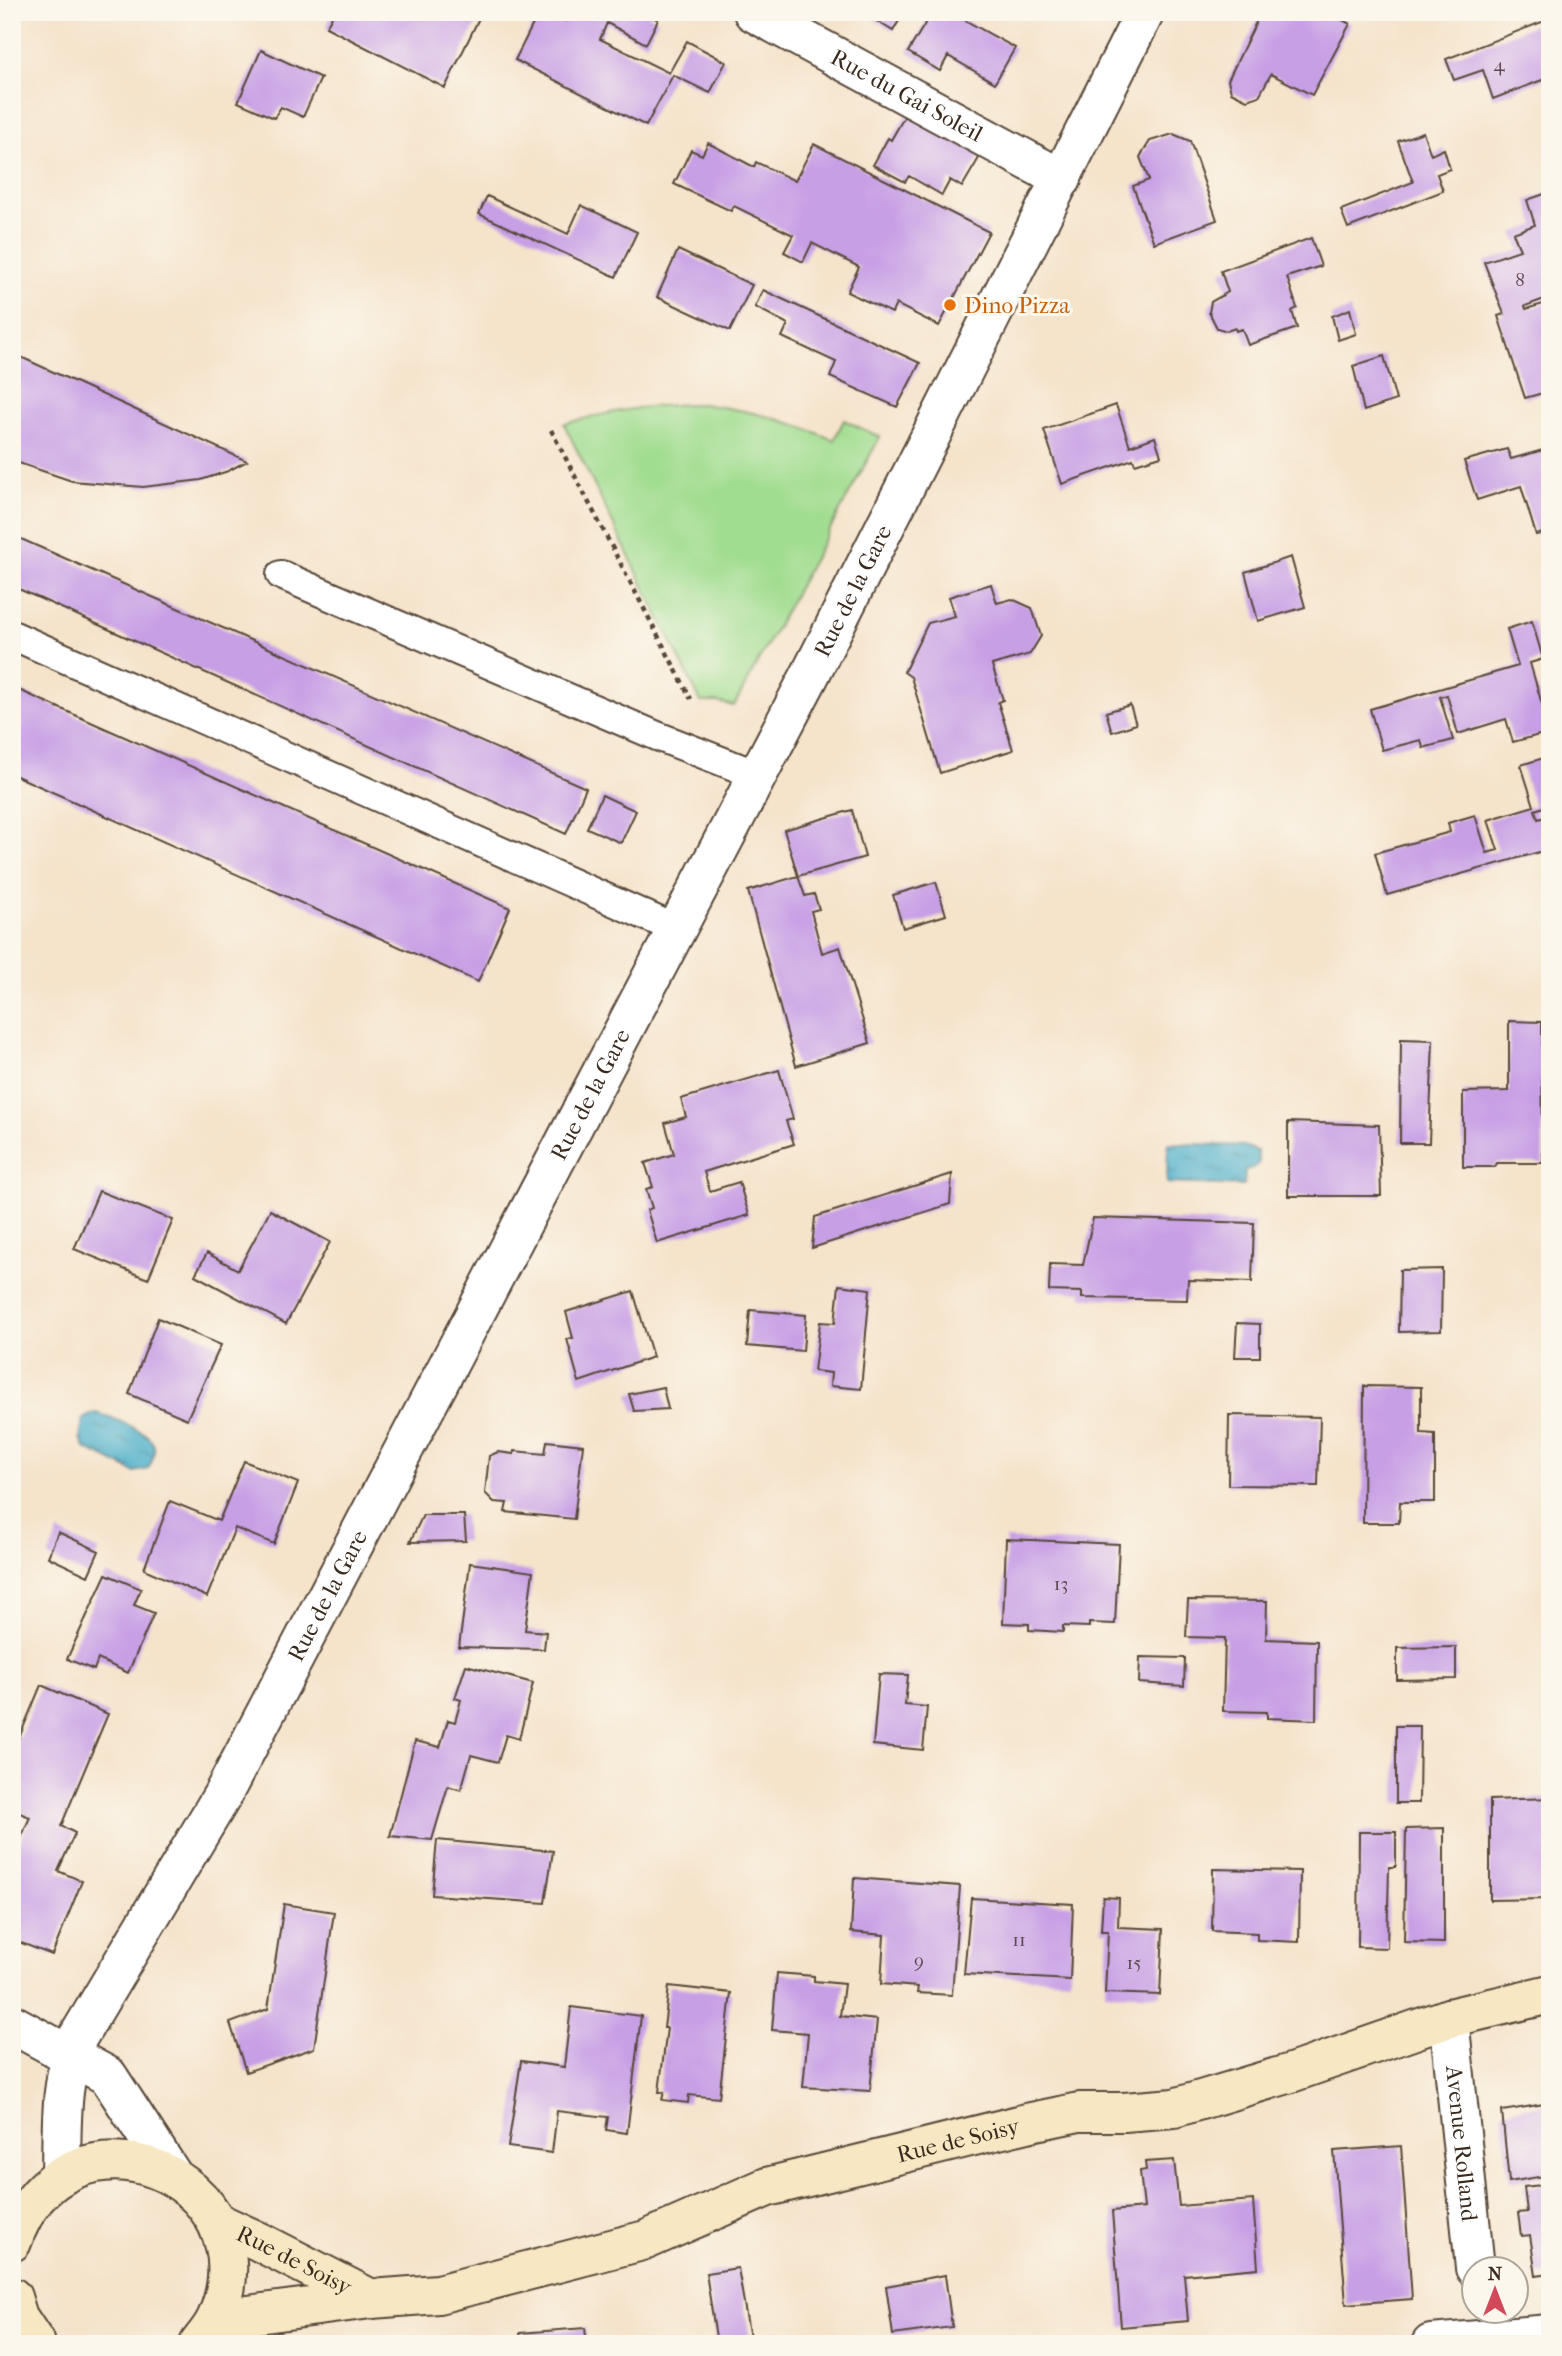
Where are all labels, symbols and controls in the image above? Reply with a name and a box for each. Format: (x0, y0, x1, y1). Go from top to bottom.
street label: Rue du Gai Soleil (826, 44, 988, 148)
house number: 4 (1493, 54, 1505, 76)
house number: 8 (1515, 269, 1525, 291)
place label: Dino Pizza (964, 292, 1070, 319)
marker: Dino Pizza (942, 297, 958, 313)
street label: Rue de la Gare (808, 521, 898, 662)
street label: Rue de la Gare (545, 1025, 636, 1165)
street label: Rue de la Gare (282, 1526, 373, 1666)
house number: 13 (1054, 1573, 1068, 1595)
house number: 11 (1012, 1929, 1026, 1951)
house number: 9 (914, 1950, 924, 1972)
house number: 15 (1127, 1952, 1141, 1974)
street label: Avenue Rolland (1440, 2063, 1483, 2223)
street label: Rue de Soisy (894, 2112, 1023, 2169)
street label: Rue de Soisy (232, 2220, 357, 2301)
north arrow (1460, 2254, 1530, 2324)
text: N (1488, 2263, 1503, 2285)

